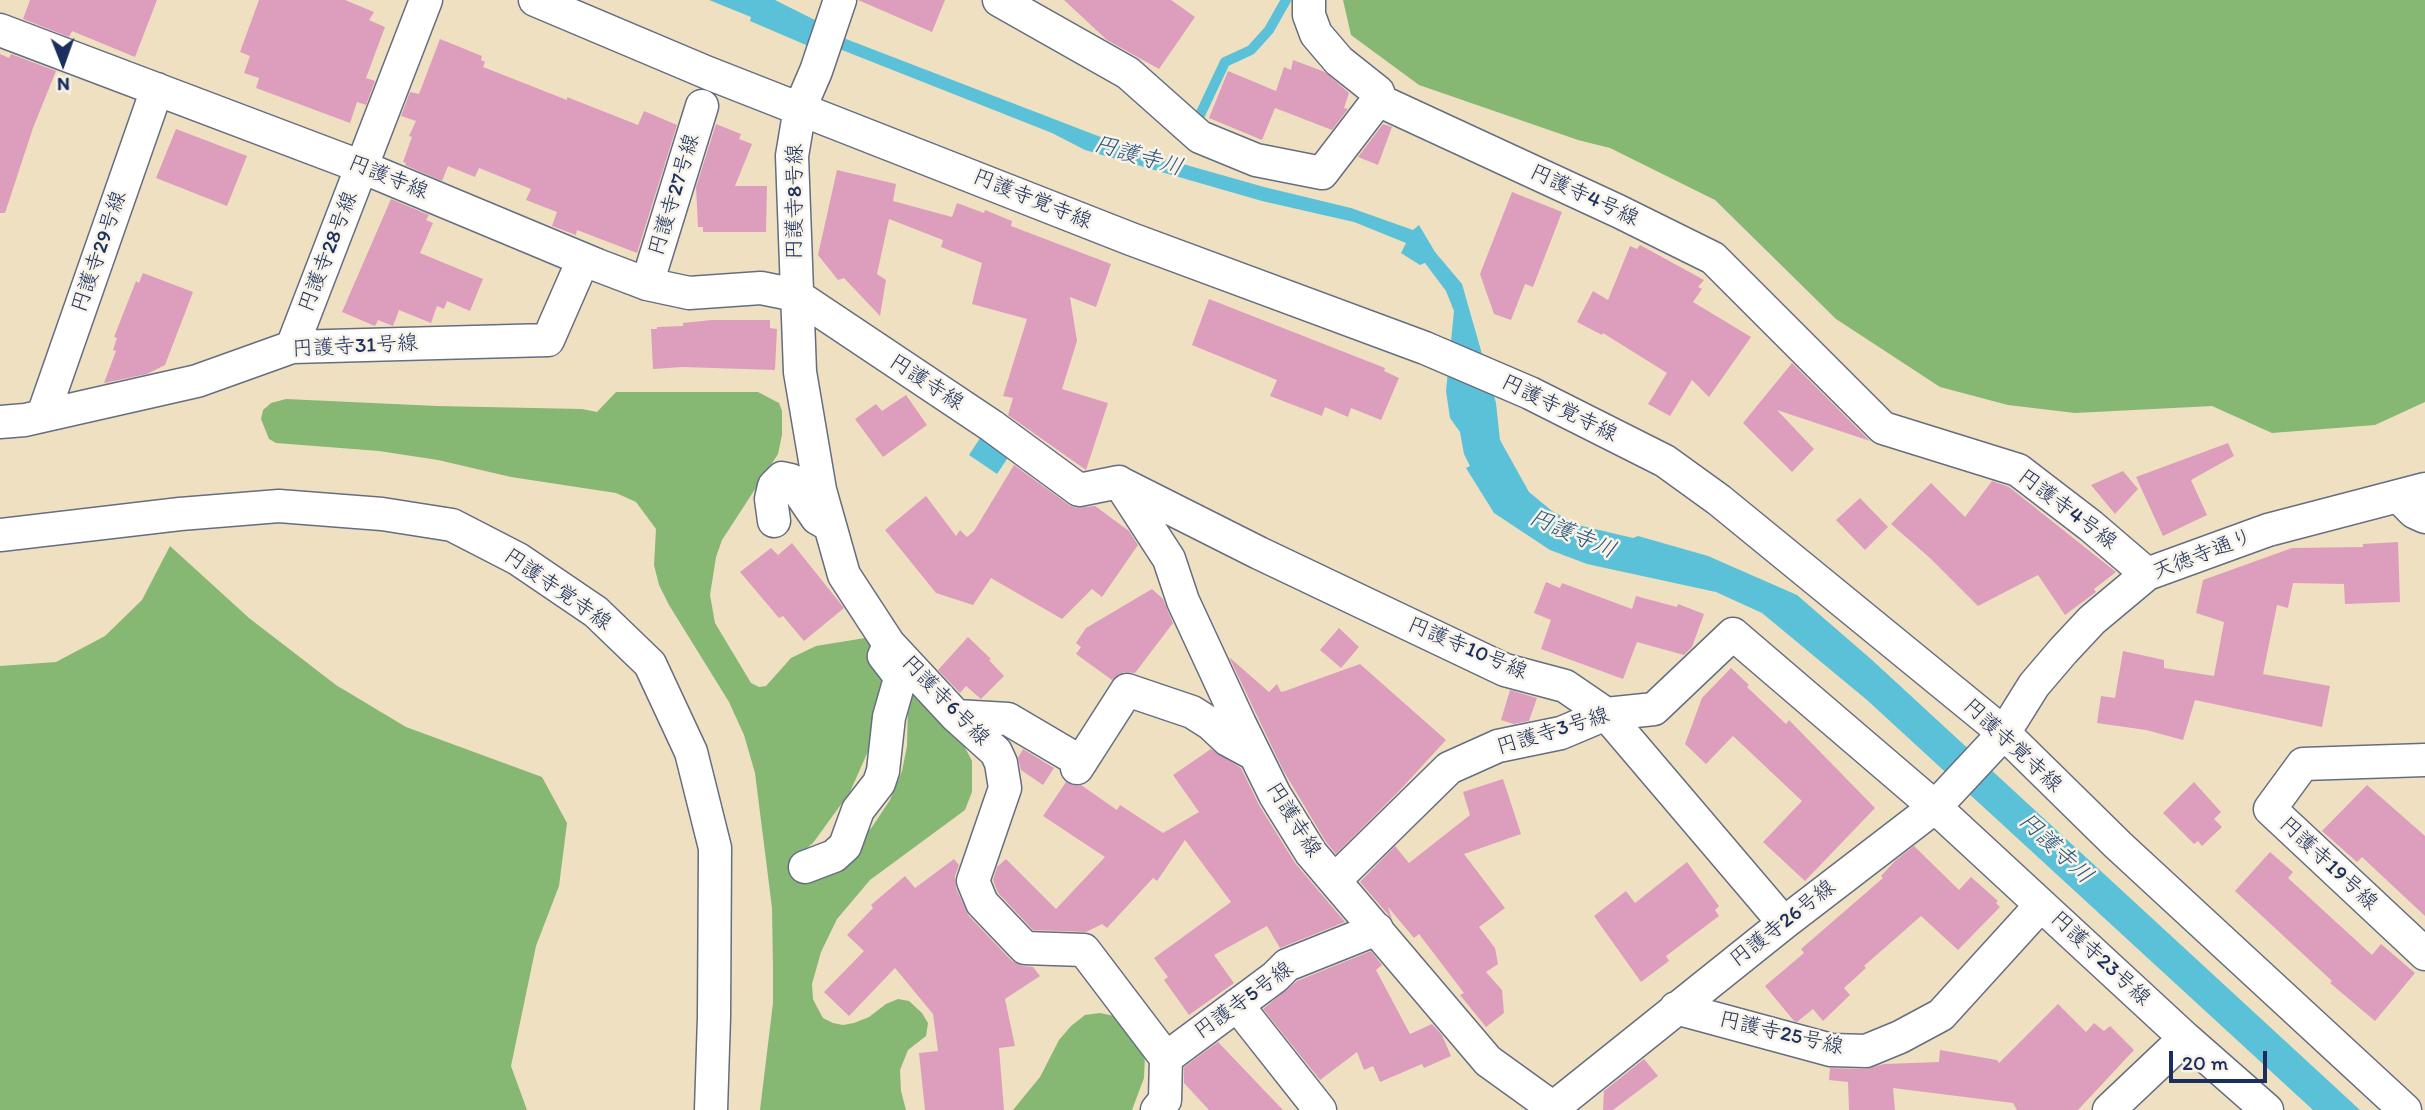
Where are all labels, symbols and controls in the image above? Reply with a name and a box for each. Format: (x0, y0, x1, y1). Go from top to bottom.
north arrow (28, 28, 98, 98)
text: N (57, 73, 70, 96)
street label: 円護寺27号線 (644, 131, 706, 259)
water label: 円護寺川 (1090, 131, 1186, 183)
street label: 円護寺8号線 (783, 144, 809, 260)
street label: 円護寺線 (344, 151, 432, 205)
street label: 円護寺4号線 (1525, 160, 1643, 232)
street label: 円護寺覚寺線 (969, 165, 1095, 235)
street label: 円護寺29号線 (67, 188, 133, 316)
street label: 円護寺28号線 (294, 188, 364, 316)
street label: 円護寺31号線 (291, 331, 419, 363)
street label: 円護寺線 (884, 350, 968, 416)
street label: 円護寺覚寺線 (1497, 370, 1621, 448)
street label: 円護寺4号線 (2012, 465, 2122, 555)
water label: 円護寺川 (1524, 504, 1620, 566)
street label: 天徳寺通り (2149, 524, 2257, 586)
street label: 円護寺覚寺線 (498, 544, 616, 636)
street label: 円護寺10号線 (1403, 612, 1531, 686)
street label: 円護寺6号線 (896, 650, 994, 752)
street label: 円護寺覚寺線 (1957, 694, 2067, 798)
street label: 円護寺3号線 (1494, 703, 1612, 761)
street label: 円護寺線 (1260, 778, 1326, 862)
water label: 円護寺川 (2012, 808, 2098, 890)
street label: 円護寺19号線 (2273, 812, 2383, 916)
street label: 円護寺26号線 (1725, 875, 1841, 973)
street label: 円護寺23号線 (2045, 906, 2155, 1012)
street label: 円護寺5号線 (1190, 957, 1298, 1045)
street label: 円護寺25号線 (1716, 1007, 1846, 1061)
scale bar (2173, 1036, 2271, 1080)
text: 20 m (2182, 1050, 2228, 1075)

